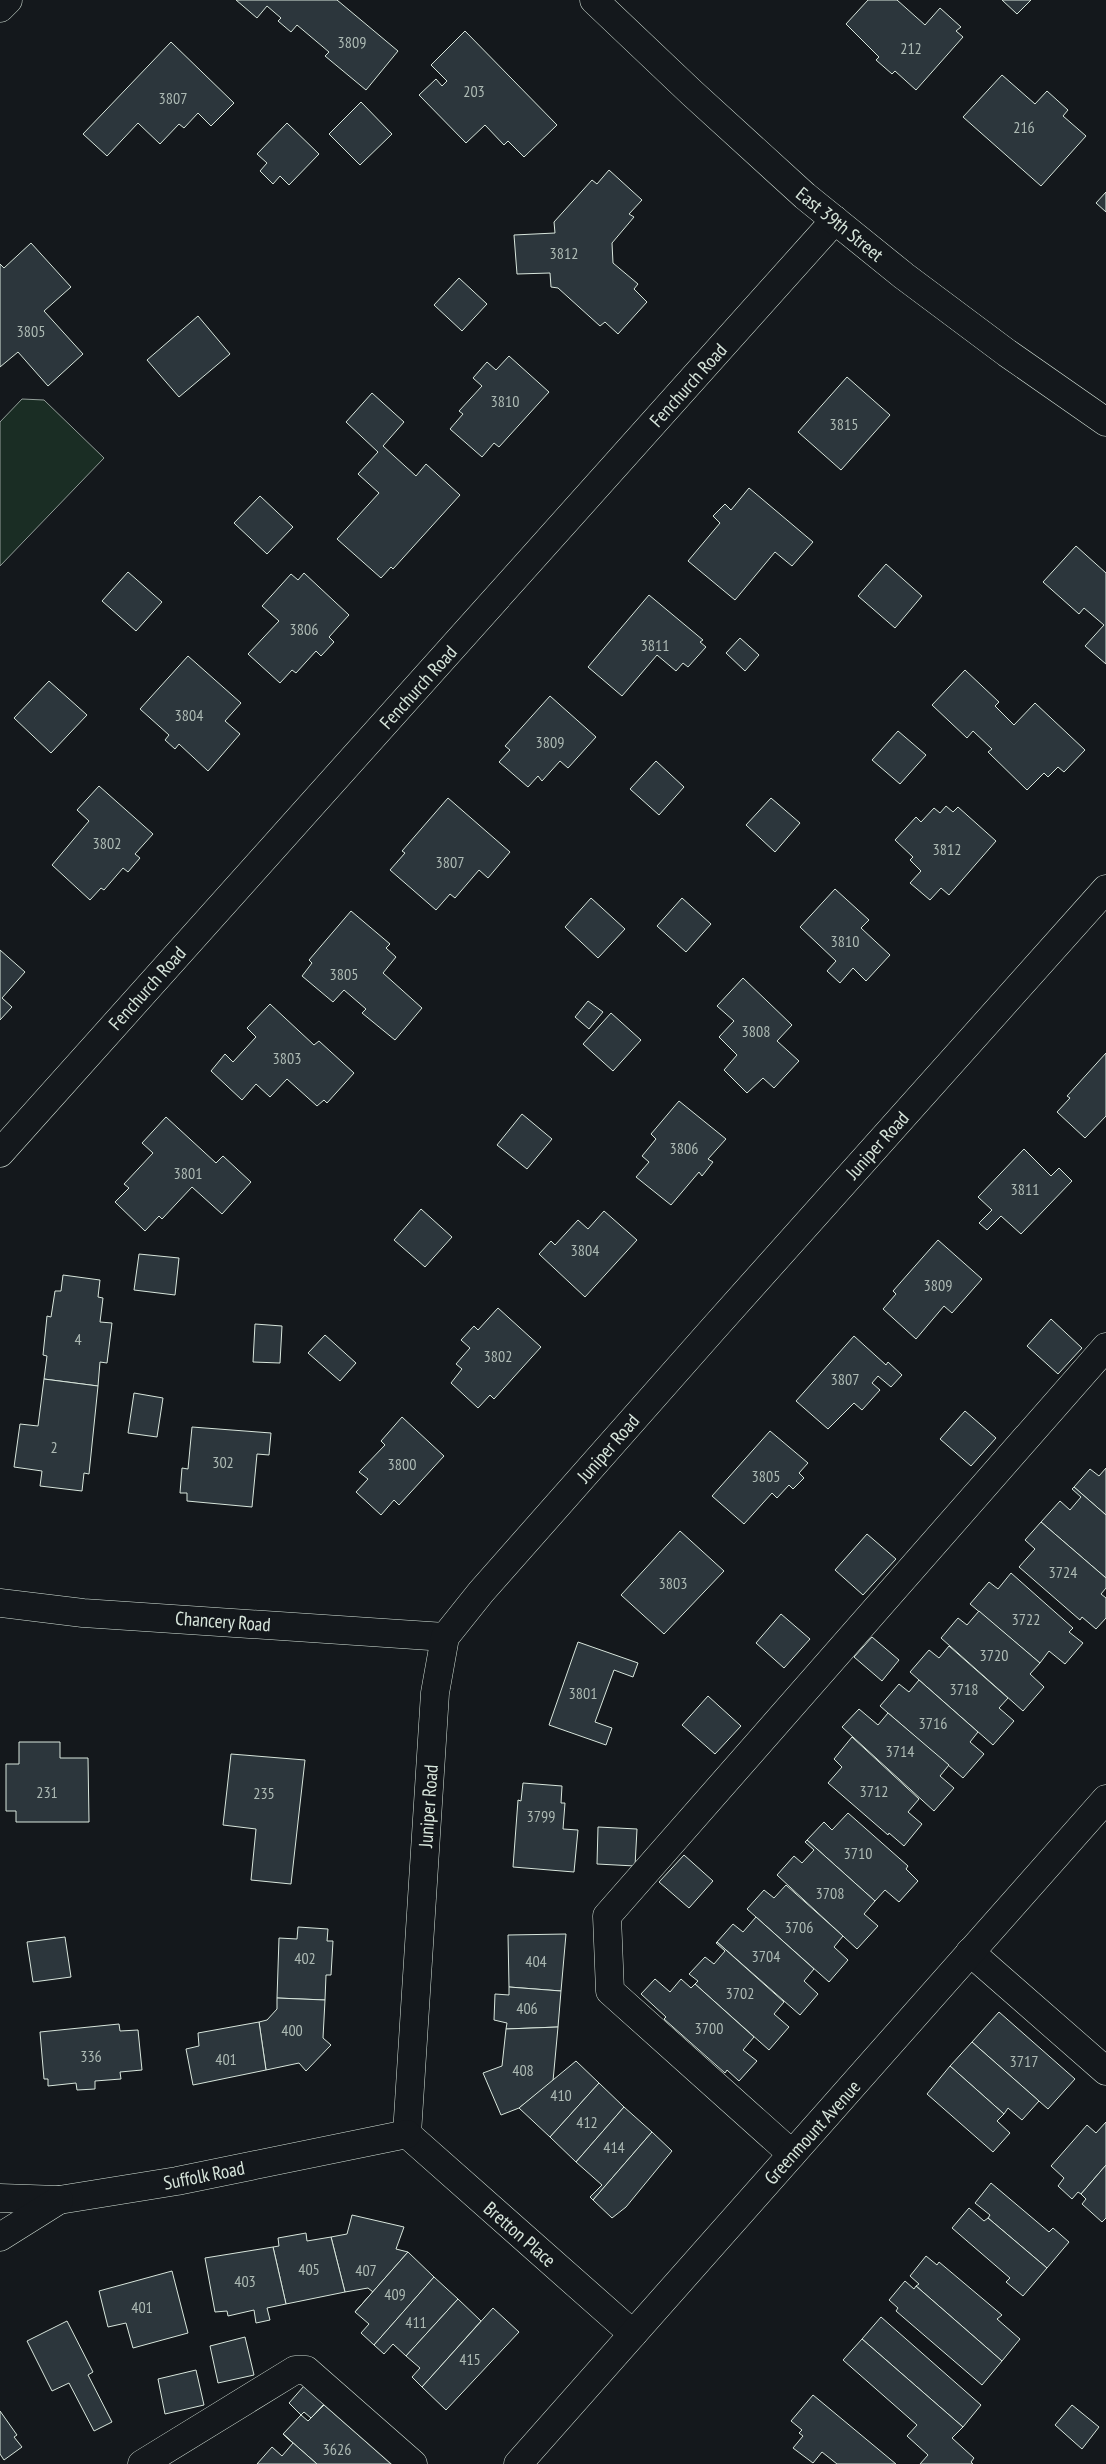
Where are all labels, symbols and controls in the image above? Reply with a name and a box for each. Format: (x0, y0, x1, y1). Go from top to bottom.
house number: 3809 (338, 32, 366, 52)
house number: 212 (900, 38, 922, 58)
house number: 203 (463, 81, 485, 101)
house number: 3807 (159, 88, 187, 108)
house number: 216 (1013, 117, 1035, 137)
street label: East 39th Street (791, 181, 889, 267)
house number: 3812 (550, 243, 578, 263)
house number: 3805 (17, 321, 45, 341)
street label: Fenchurch Road (644, 338, 732, 432)
house number: 3810 (491, 391, 519, 411)
house number: 3815 (830, 414, 858, 434)
house number: 3806 (290, 619, 318, 639)
house number: 3811 (641, 635, 669, 655)
street label: Fenchurch Road (374, 640, 462, 734)
house number: 3804 (175, 705, 203, 725)
house number: 3809 (536, 732, 564, 752)
house number: 3802 (93, 833, 121, 853)
house number: 3812 (933, 839, 961, 859)
house number: 3807 (436, 852, 464, 872)
house number: 3810 (831, 931, 859, 951)
street label: Fenchurch Road (103, 941, 191, 1035)
house number: 3805 (330, 964, 358, 984)
house number: 3808 (742, 1021, 770, 1041)
house number: 3803 (273, 1048, 301, 1068)
street label: Juniper Road (840, 1106, 914, 1185)
house number: 3806 (670, 1138, 698, 1158)
house number: 3801 (174, 1163, 202, 1183)
house number: 3811 (1011, 1179, 1039, 1199)
house number: 3804 (571, 1240, 599, 1260)
house number: 3809 (924, 1275, 952, 1295)
house number: 4 (74, 1329, 82, 1349)
house number: 3802 (484, 1346, 512, 1366)
house number: 3807 (831, 1369, 859, 1389)
street label: Juniper Road (571, 1409, 644, 1488)
house number: 2 (50, 1437, 58, 1457)
house number: 302 (212, 1452, 234, 1472)
house number: 3800 (388, 1454, 416, 1474)
house number: 3805 (752, 1466, 780, 1486)
house number: 3724 (1049, 1562, 1077, 1582)
house number: 3803 (659, 1573, 687, 1593)
street label: Chancery Road (175, 1606, 271, 1636)
house number: 3722 (1012, 1609, 1040, 1629)
house number: 3720 (980, 1645, 1008, 1665)
house number: 3718 (950, 1679, 978, 1699)
house number: 3801 (569, 1683, 597, 1703)
house number: 3716 (919, 1713, 947, 1733)
house number: 3714 (886, 1741, 914, 1761)
street label: Juniper Road (413, 1764, 443, 1849)
house number: 3712 (860, 1781, 888, 1801)
house number: 231 (36, 1782, 58, 1802)
house number: 235 (253, 1783, 275, 1803)
house number: 3799 (527, 1806, 555, 1826)
house number: 3710 (844, 1843, 872, 1863)
house number: 3708 (816, 1883, 844, 1903)
house number: 3706 (785, 1917, 813, 1937)
house number: 3704 (752, 1946, 780, 1966)
house number: 402 (294, 1948, 316, 1968)
house number: 404 (525, 1951, 547, 1971)
house number: 3702 (726, 1983, 754, 2003)
house number: 406 (516, 1998, 538, 2018)
house number: 3700 (695, 2018, 723, 2038)
house number: 400 (281, 2020, 303, 2040)
house number: 336 (80, 2046, 102, 2066)
house number: 401 (215, 2049, 237, 2069)
house number: 3717 (1010, 2051, 1038, 2071)
house number: 408 (512, 2060, 534, 2080)
street label: Greenmount Avenue (759, 2075, 865, 2189)
house number: 410 (550, 2085, 572, 2105)
house number: 412 (576, 2112, 598, 2132)
house number: 414 (603, 2137, 625, 2157)
street label: Suffolk Road (161, 2155, 247, 2195)
street label: Bretton Place (479, 2196, 561, 2272)
house number: 405 (298, 2259, 320, 2279)
house number: 407 (355, 2260, 377, 2280)
house number: 403 (234, 2271, 256, 2291)
house number: 409 (384, 2284, 406, 2304)
house number: 401 (131, 2297, 153, 2317)
house number: 411 (405, 2312, 427, 2332)
house number: 415 (459, 2349, 481, 2369)
house number: 3626 (323, 2439, 351, 2459)

